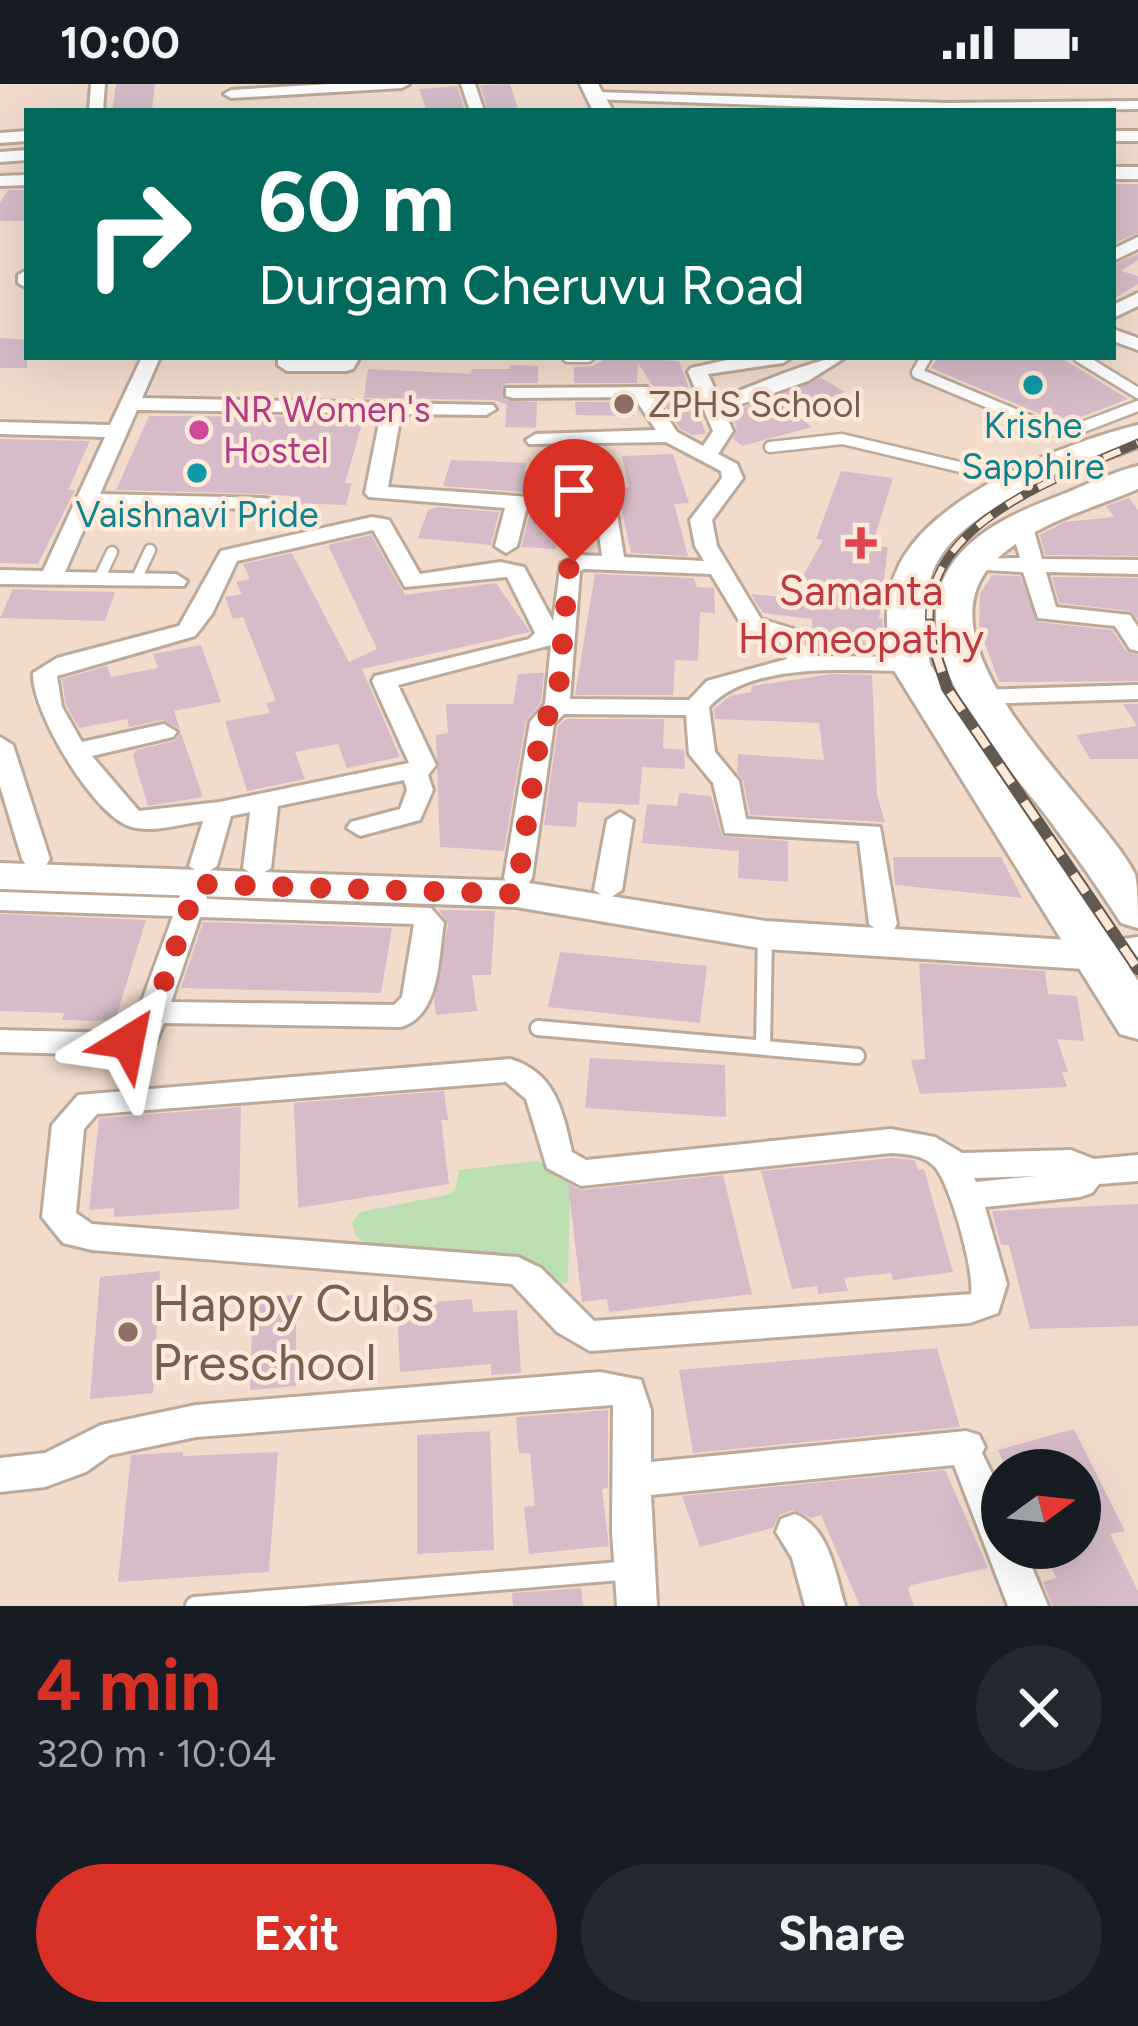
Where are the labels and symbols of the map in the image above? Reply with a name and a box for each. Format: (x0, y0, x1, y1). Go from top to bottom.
marker: Krishe Sapphire (1020, 372, 1046, 398)
place label: ZPHS School (648, 383, 861, 426)
place label: NR Women's Hostel (223, 388, 431, 472)
marker: ZPHS School (611, 391, 637, 417)
place label: Krishe Sapphire (961, 404, 1105, 488)
marker: NR Women's Hostel (186, 417, 212, 443)
pin (523, 439, 625, 562)
marker: Vaishnavi Pride (184, 460, 210, 486)
place label: Vaishnavi Pride (75, 493, 319, 536)
marker: Samanta Homeopathy (845, 527, 877, 559)
place label: Samanta Homeopathy (738, 565, 984, 664)
position arrow (65, 979, 191, 1105)
place label: Happy Cubs Preschool (152, 1273, 434, 1393)
marker: Happy Cubs Preschool (115, 1319, 141, 1345)
north arrow (981, 1449, 1101, 1569)

